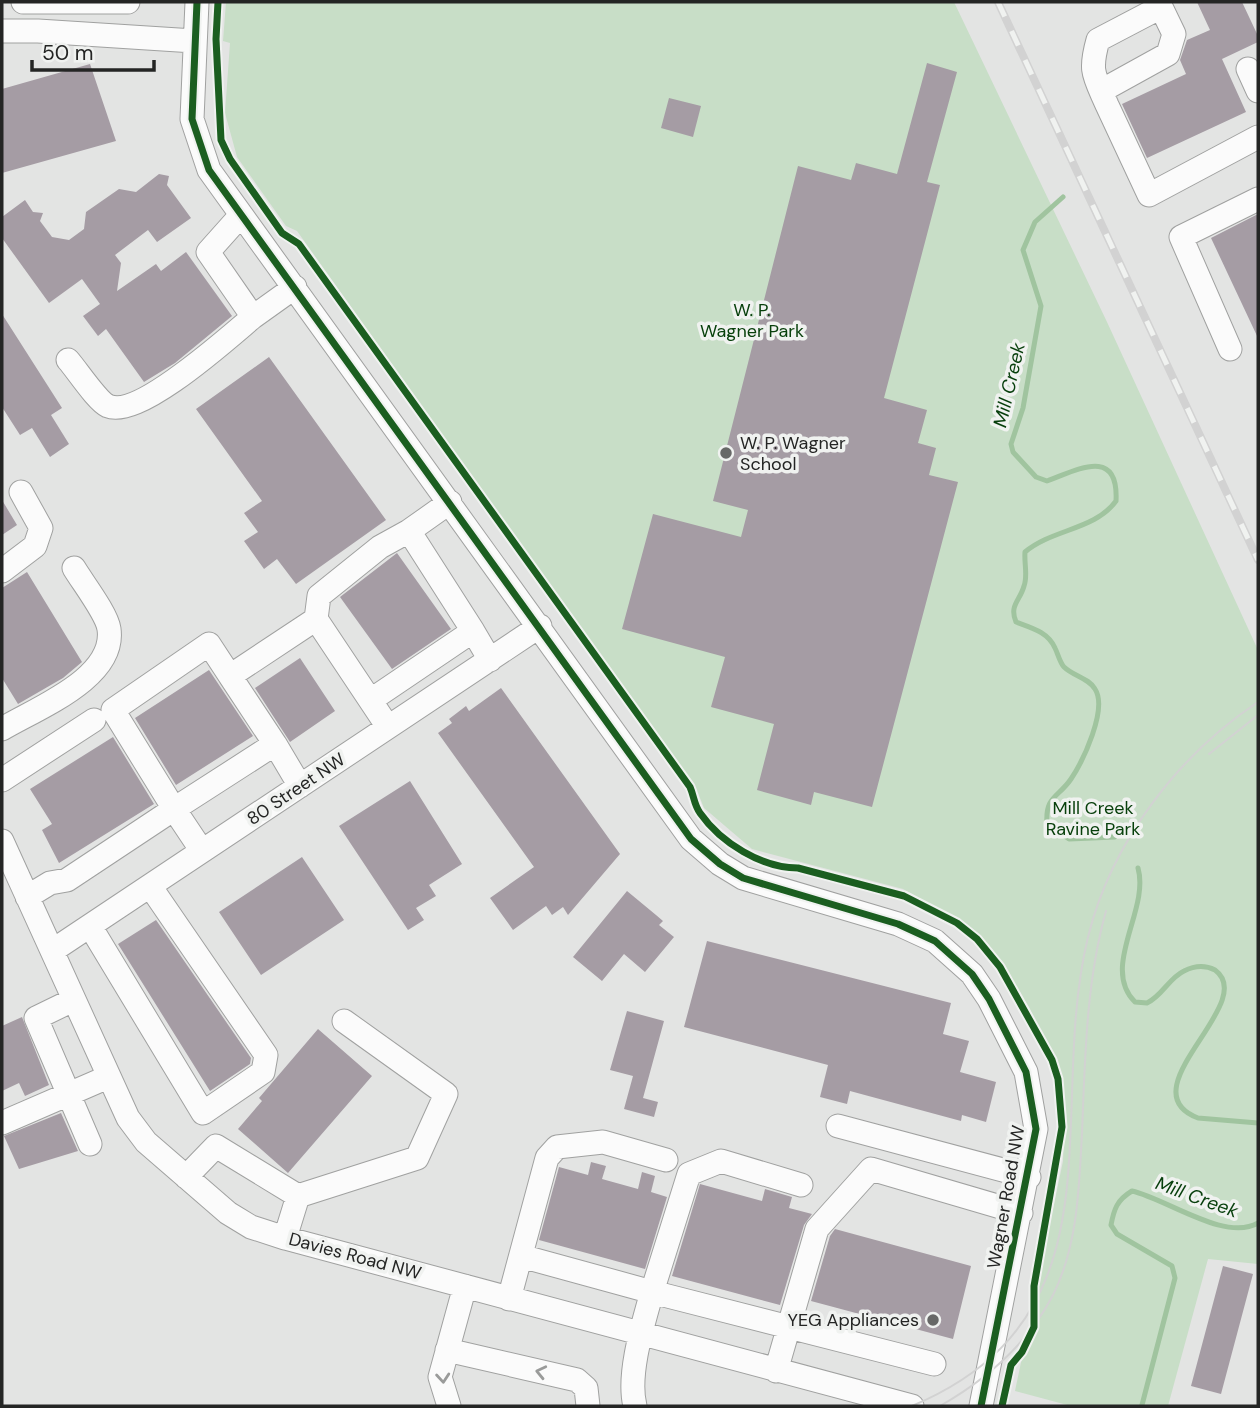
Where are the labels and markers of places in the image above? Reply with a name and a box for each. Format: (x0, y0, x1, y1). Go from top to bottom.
place label: W. P. Wagner School (740, 431, 846, 476)
marker: W. P. Wagner School (718, 445, 734, 461)
place label: YEG Appliances (787, 1308, 919, 1332)
marker: YEG Appliances (925, 1312, 941, 1328)

